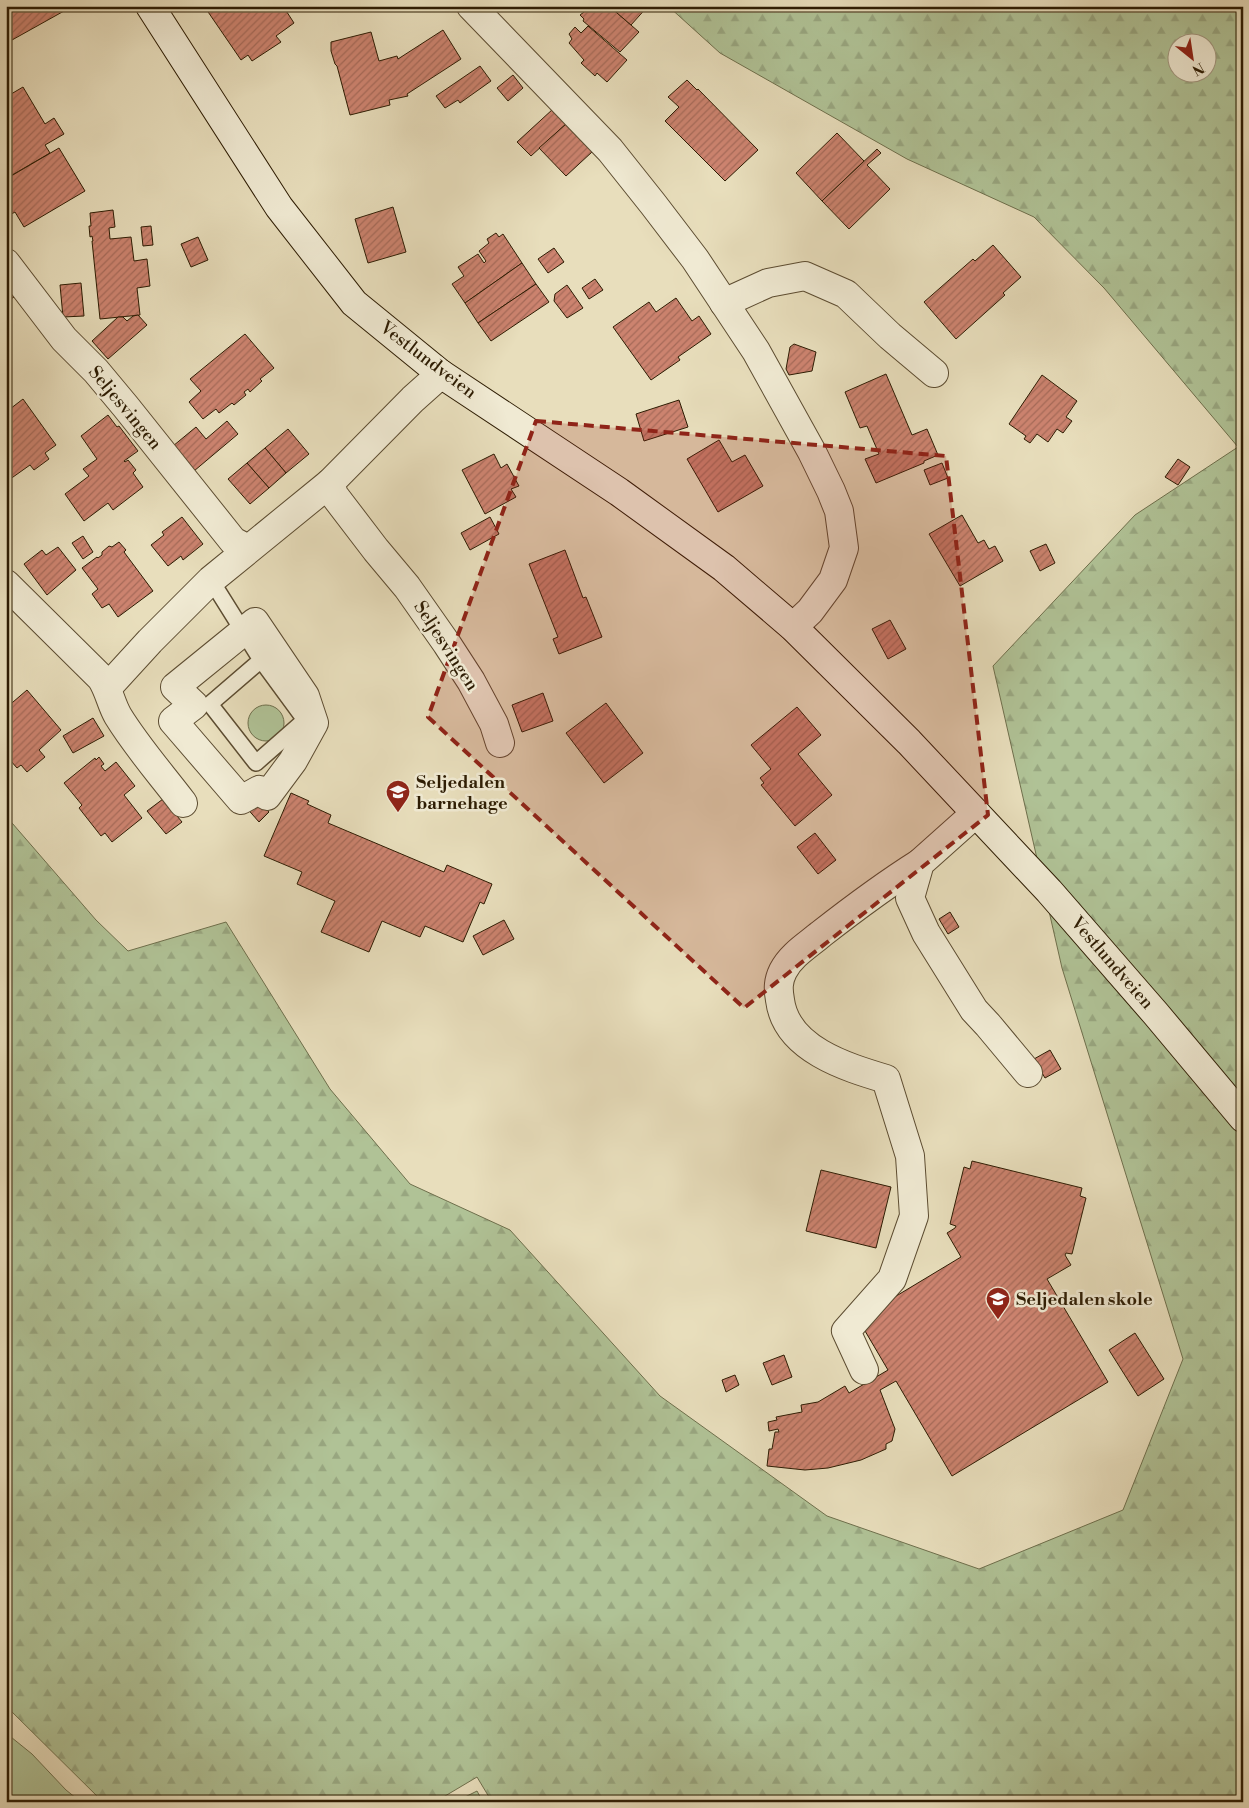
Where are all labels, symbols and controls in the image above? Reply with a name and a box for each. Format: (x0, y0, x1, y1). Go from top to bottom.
north arrow (1166, 32, 1216, 82)
text: N (1189, 58, 1207, 79)
street label: Vestlundveien (374, 316, 481, 404)
street label: Seljesvingen (83, 361, 167, 455)
street label: Seljesvingen (408, 597, 484, 696)
place label: Seljedalen barnehage (416, 771, 508, 815)
school or university icon: Seljedalen barnehage (385, 779, 411, 813)
street label: Vestlundveien (1065, 911, 1159, 1014)
school or university icon: Seljedalen skole (985, 1286, 1011, 1320)
place label: Seljedalen skole (1016, 1288, 1153, 1311)

